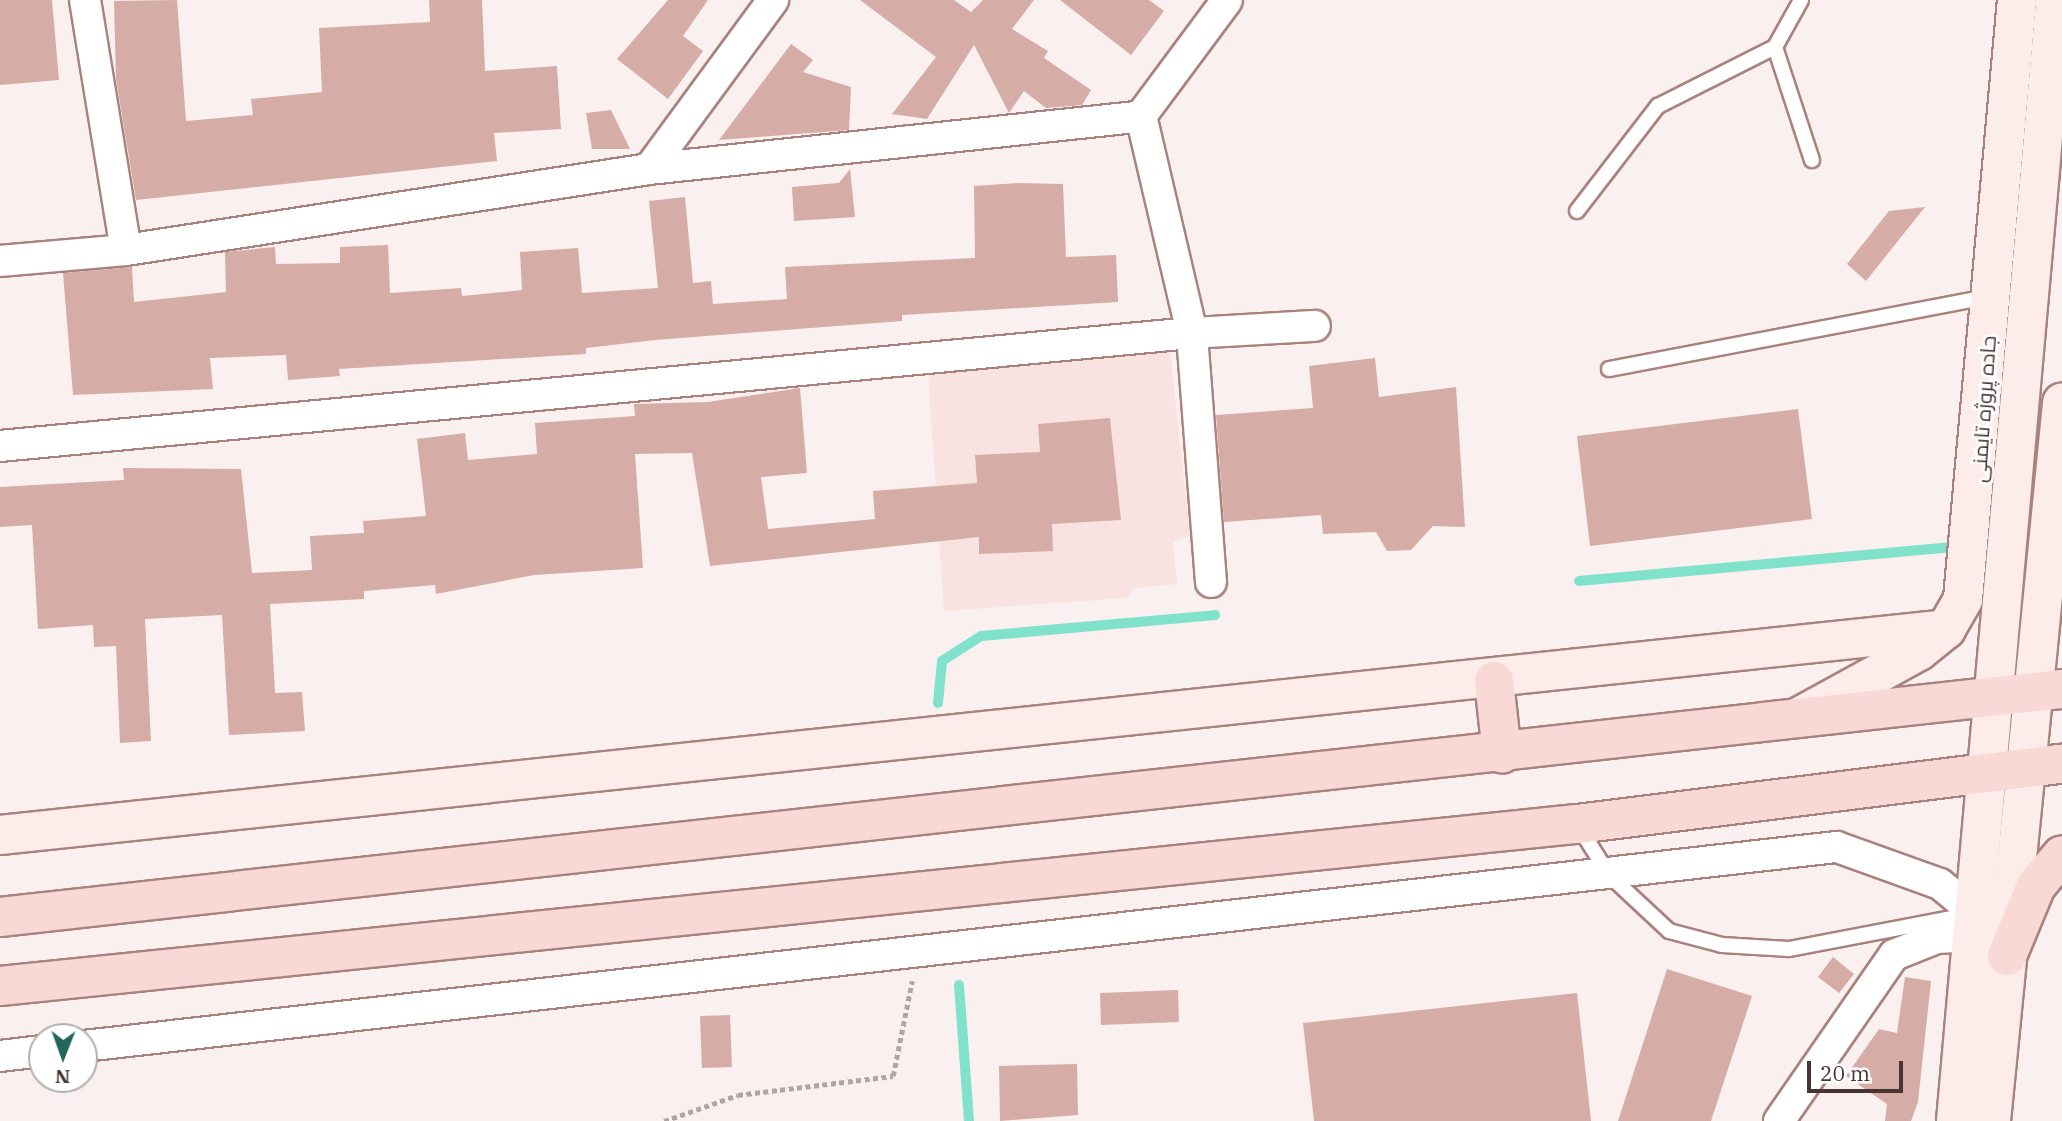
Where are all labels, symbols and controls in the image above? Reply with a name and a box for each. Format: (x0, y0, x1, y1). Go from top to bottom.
street label: جاده پروژه تایمنی (1965, 335, 2001, 483)
north arrow (28, 1023, 98, 1093)
scale bar (1810, 1048, 1906, 1092)
text: 20 m (1820, 1059, 1870, 1087)
text: N (55, 1065, 70, 1089)

